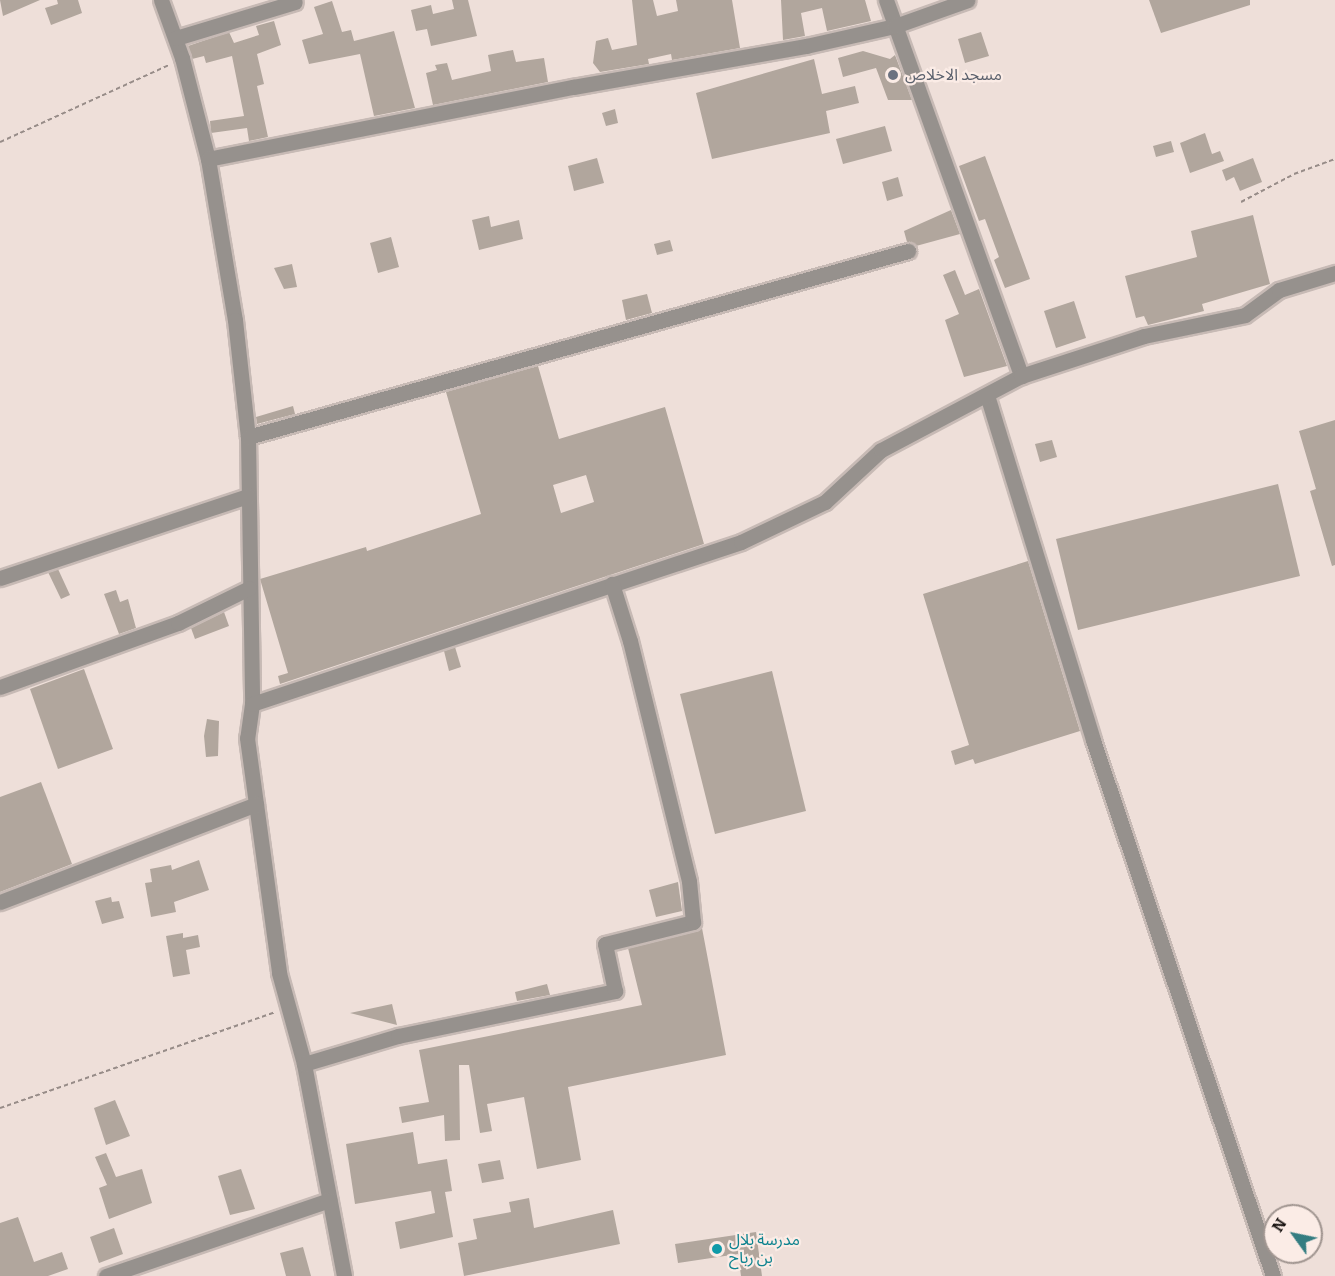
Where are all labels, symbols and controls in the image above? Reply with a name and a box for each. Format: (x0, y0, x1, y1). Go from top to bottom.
place label: مسجد الاخلاص (905, 65, 1002, 85)
marker: مسجد الاخلاص (886, 68, 900, 82)
north arrow (1263, 1204, 1323, 1264)
text: N (1268, 1215, 1290, 1235)
place label: مدرسة بلال بن رباح (729, 1230, 800, 1268)
marker: مدرسة بلال بن رباح (710, 1242, 724, 1256)

